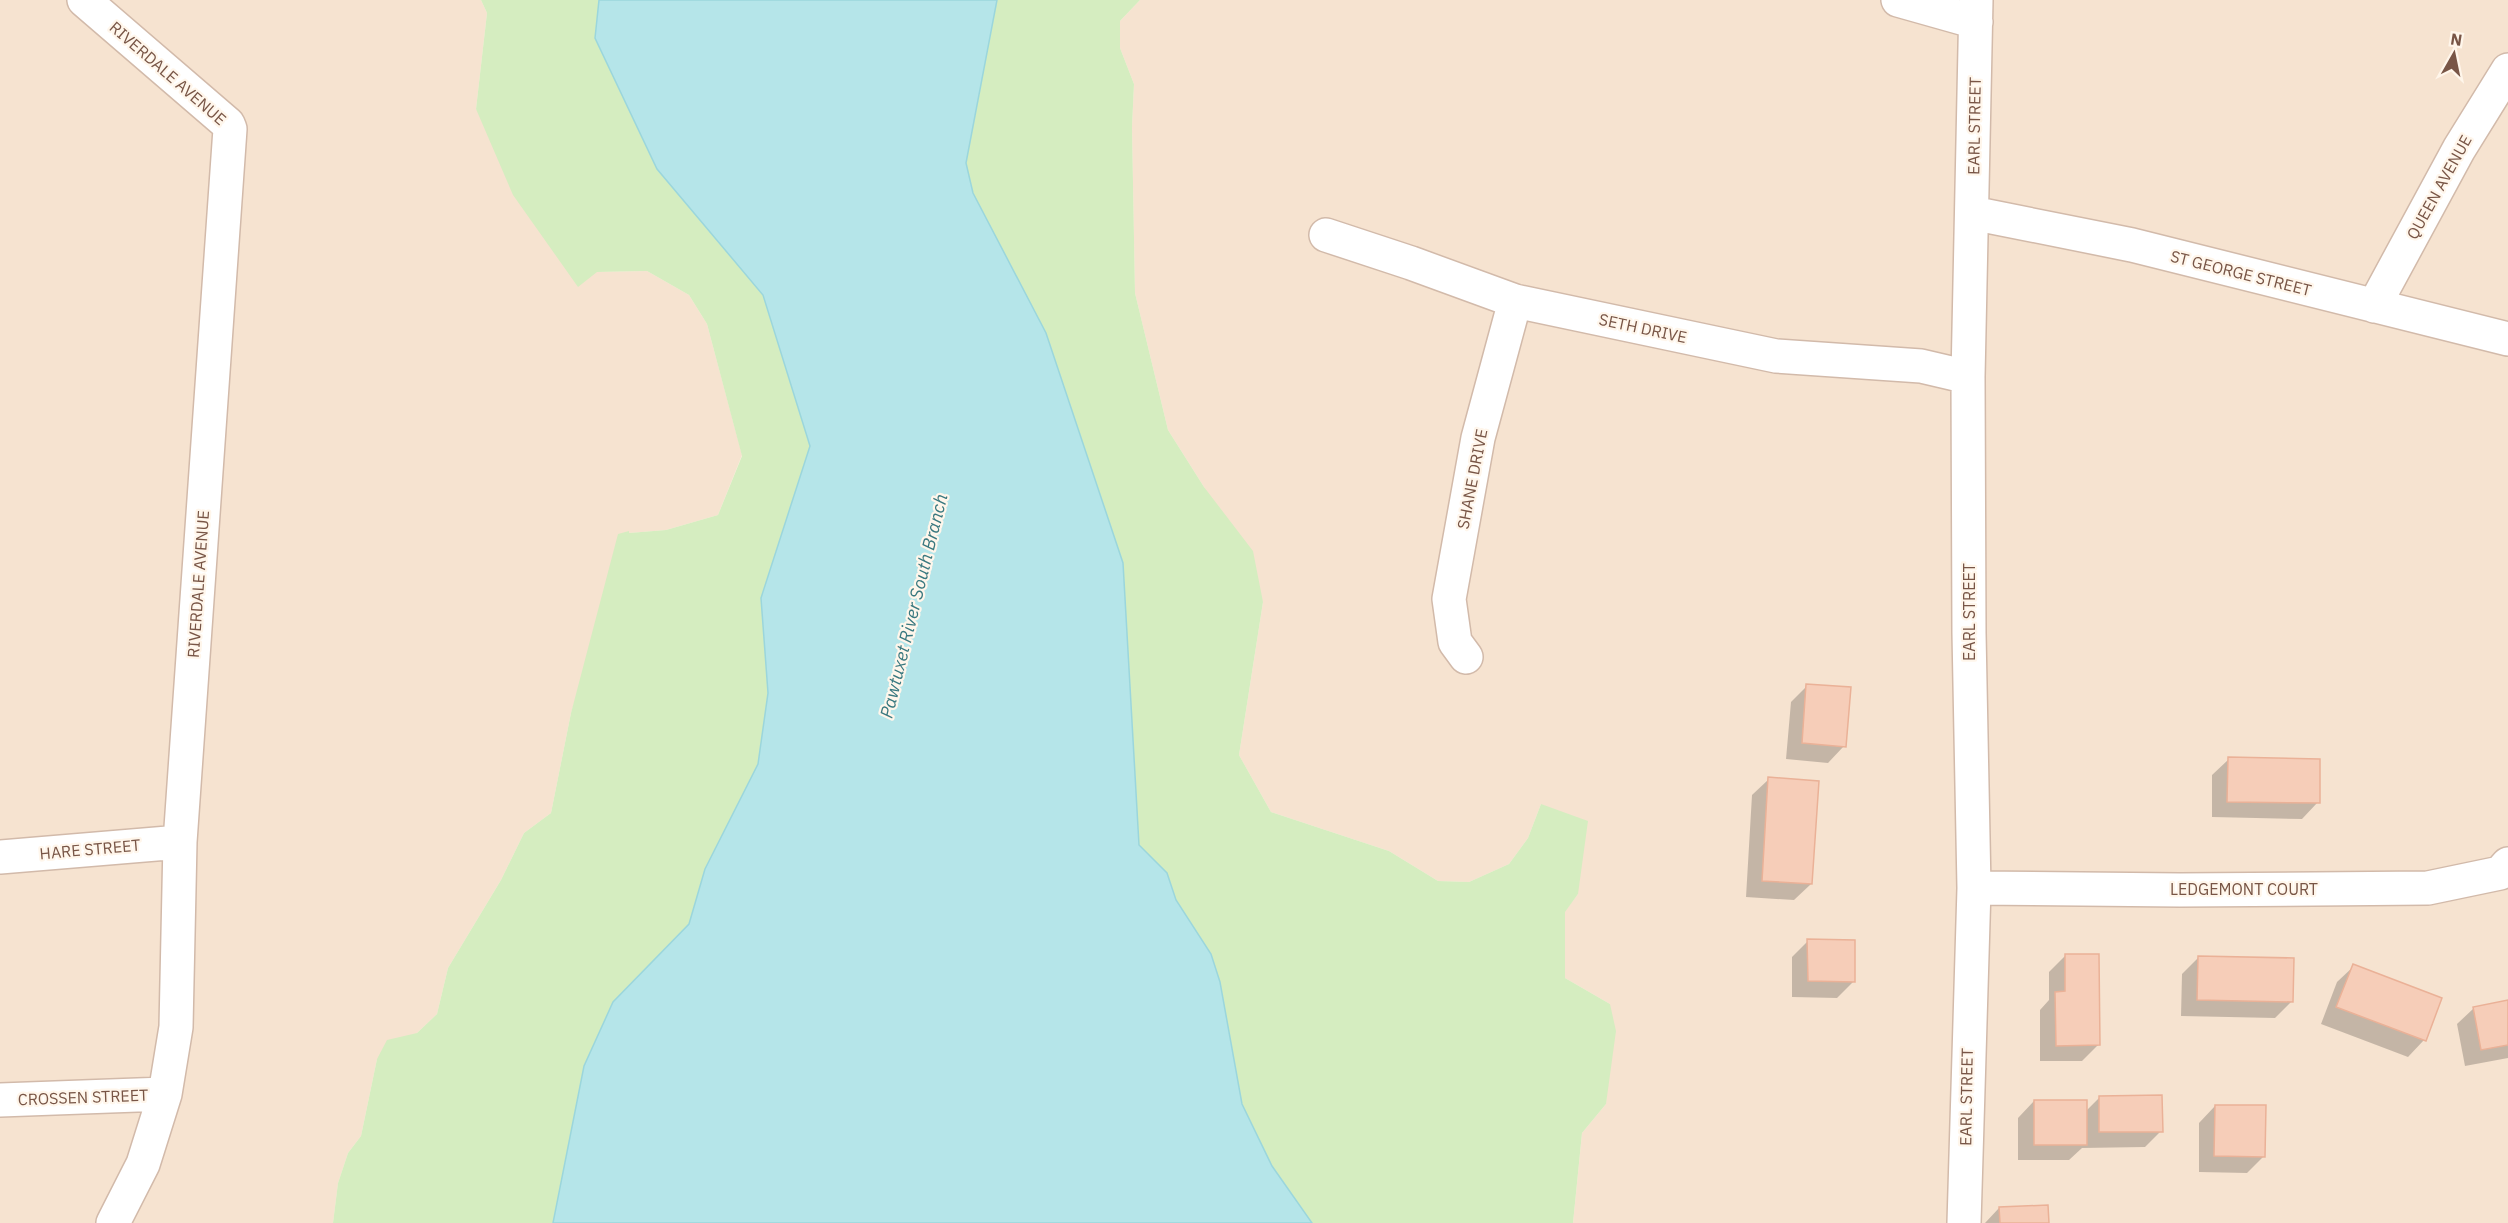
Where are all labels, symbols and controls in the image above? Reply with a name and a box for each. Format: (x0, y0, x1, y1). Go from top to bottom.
street label: RIVERDALE AVENUE (106, 17, 230, 129)
north arrow (2424, 24, 2484, 84)
text: N (2449, 28, 2464, 50)
street label: EARL STREET (1963, 77, 1985, 175)
street label: QUEEN AVENUE (2402, 131, 2476, 243)
street label: ST GEORGE STREET (2169, 246, 2313, 300)
street label: SETH DRIVE (1597, 309, 1689, 347)
street label: SHANE DRIVE (1452, 427, 1492, 531)
water label: Pawtuxet River South Branch (875, 491, 953, 720)
street label: RIVERDALE AVENUE (183, 509, 213, 659)
street label: EARL STREET (1959, 563, 1979, 661)
street label: HARE STREET (39, 835, 141, 863)
street label: LEDGEMONT COURT (2170, 879, 2318, 899)
street label: EARL STREET (1955, 1048, 1977, 1146)
street label: CROSSEN STREET (17, 1085, 149, 1109)

